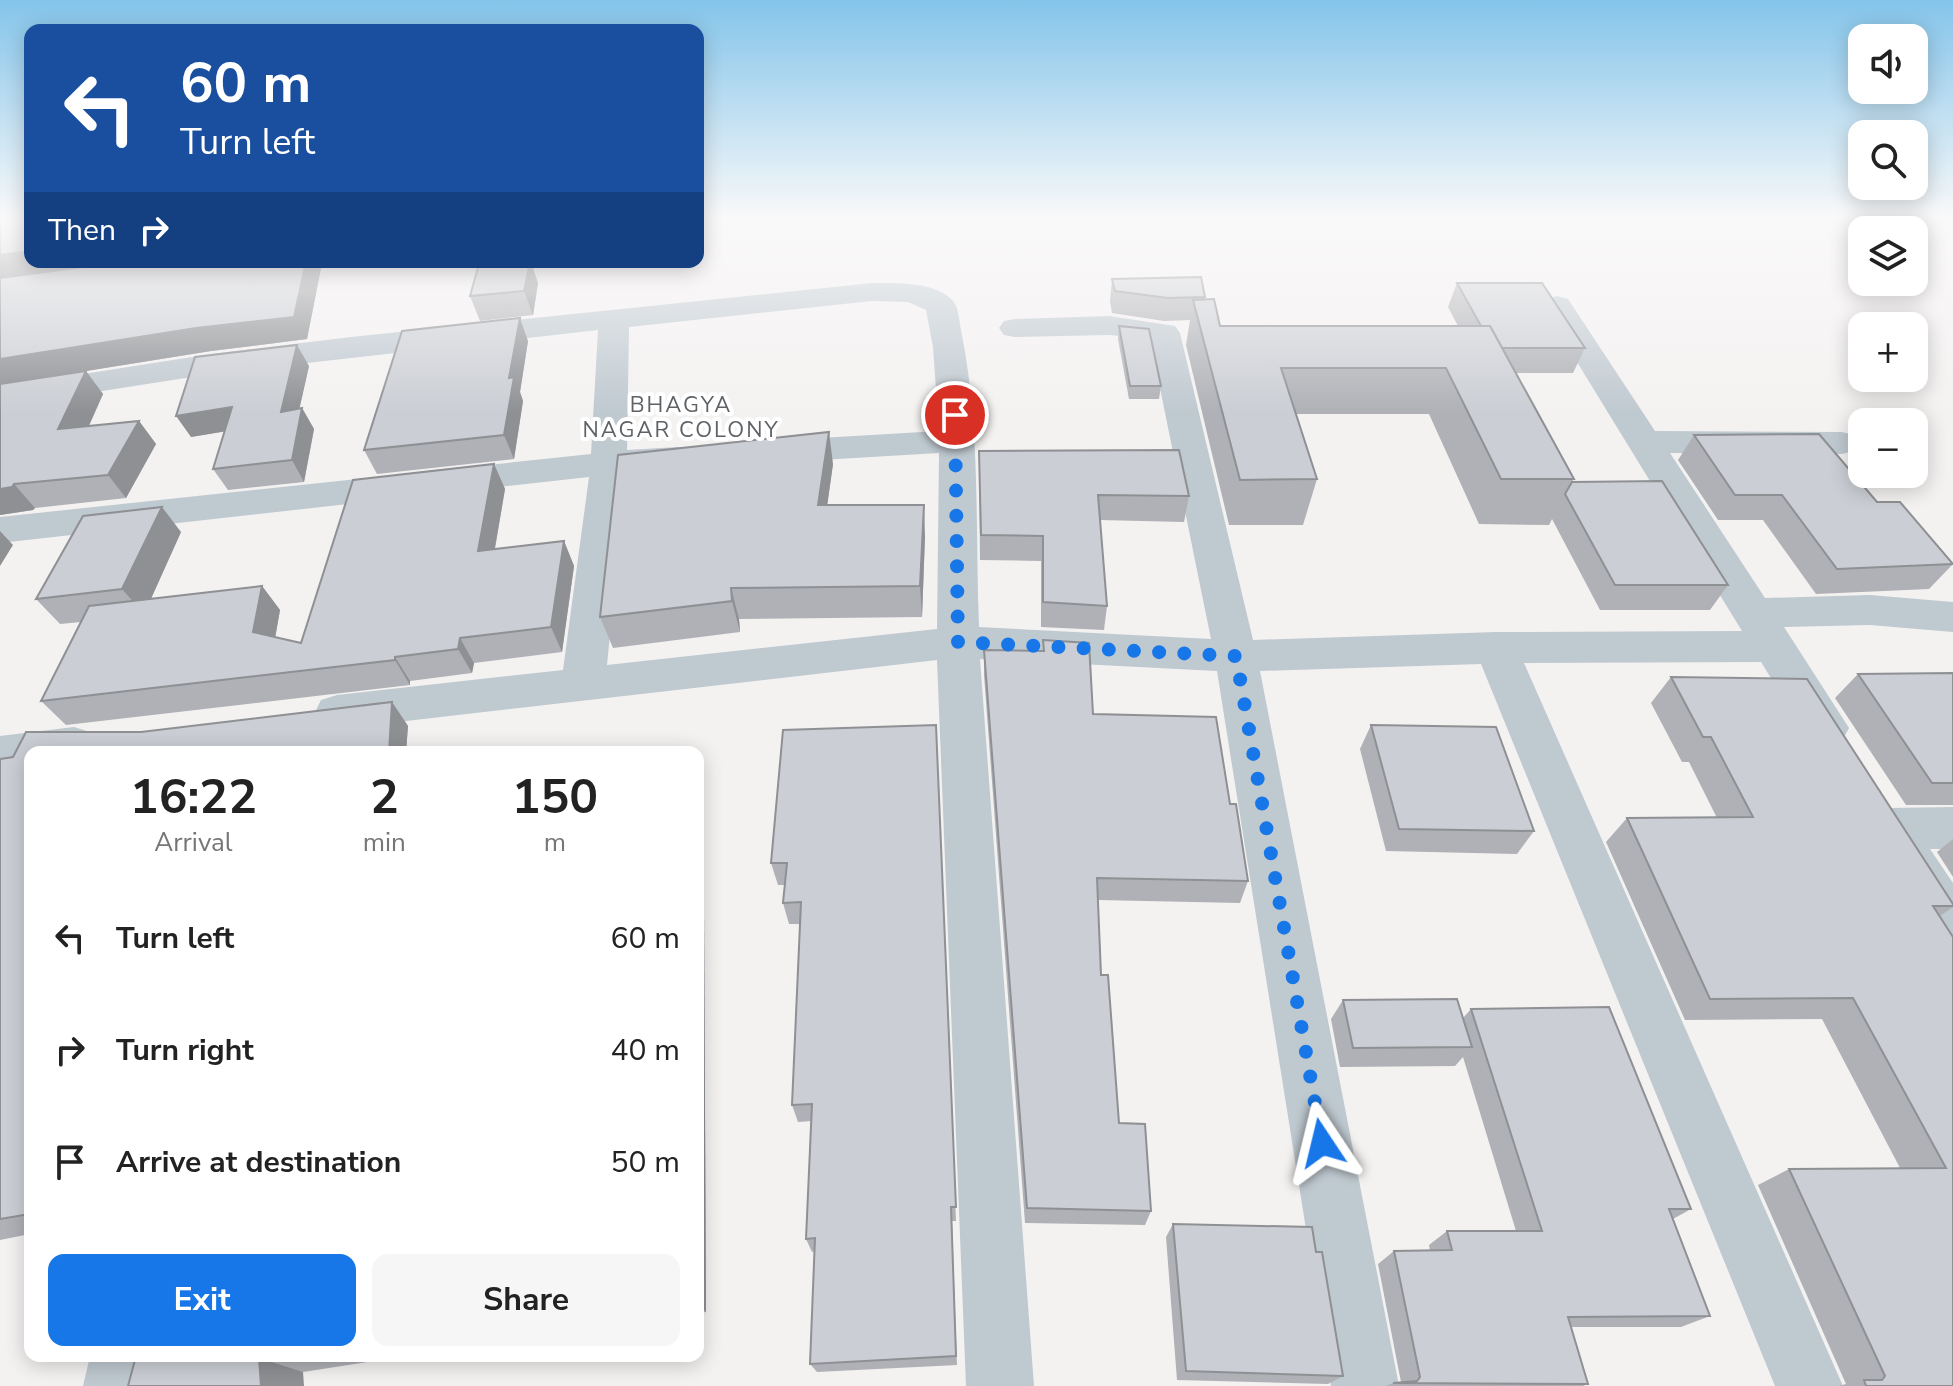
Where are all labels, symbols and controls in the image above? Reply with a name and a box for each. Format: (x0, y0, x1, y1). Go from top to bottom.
map controls (1848, 24, 1928, 488)
button: sound (1848, 24, 1928, 104)
text: 60 m (180, 45, 311, 122)
icon: left (48, 56, 152, 160)
text: Turn left (180, 118, 315, 167)
button: search (1848, 120, 1928, 200)
icon: right (132, 208, 176, 252)
text: Then (48, 210, 116, 251)
button: layers (1848, 216, 1928, 296)
button: + (1848, 312, 1928, 392)
pin (921, 381, 989, 449)
district label: BHAGYA NAGAR COLONY (582, 390, 780, 445)
icon: arrive (933, 393, 977, 437)
button: − (1848, 408, 1928, 488)
text: 16:22 (130, 764, 257, 830)
text: 2 (370, 764, 399, 830)
text: 150 (512, 764, 598, 830)
text: Arrival (154, 825, 233, 860)
text: min (363, 825, 406, 860)
text: m (544, 825, 566, 860)
icon: left (48, 916, 92, 960)
text: Turn left (116, 918, 234, 959)
text: 60 m (611, 918, 680, 959)
icon: right (48, 1028, 92, 1072)
text: Turn right (116, 1030, 254, 1071)
text: 40 m (611, 1030, 680, 1071)
position arrow (1280, 1101, 1364, 1185)
icon: arrive (48, 1140, 92, 1184)
text: Arrive at destination (116, 1142, 401, 1183)
text: 50 m (611, 1142, 680, 1183)
button: Exit (48, 1254, 356, 1346)
button: Share (372, 1254, 680, 1346)

